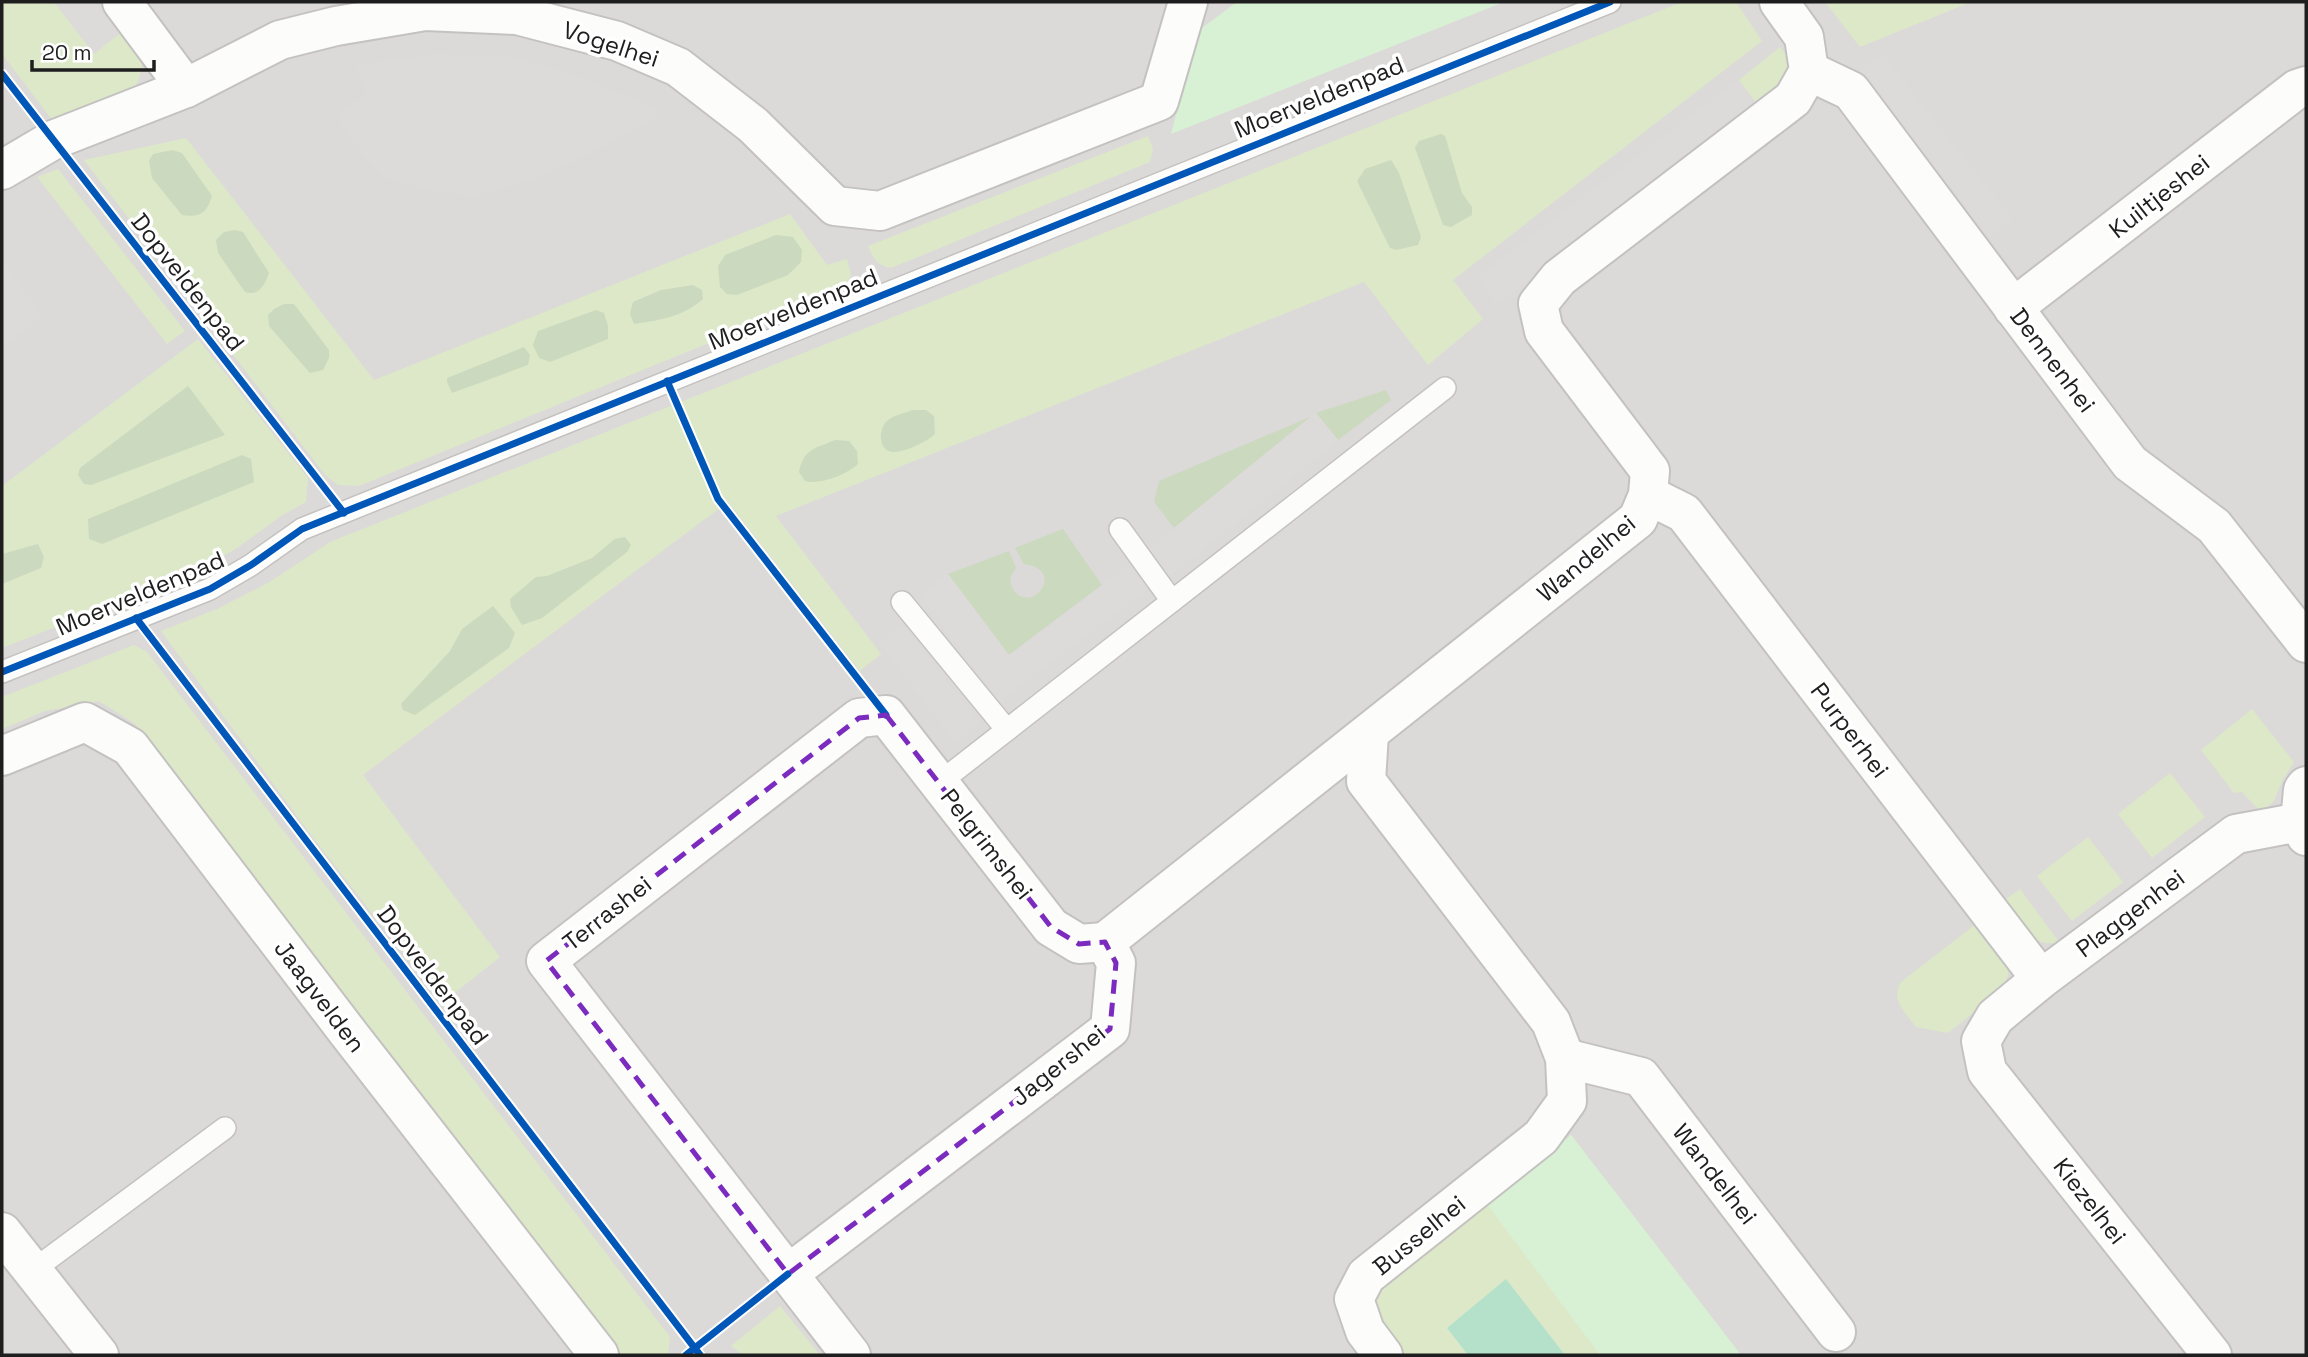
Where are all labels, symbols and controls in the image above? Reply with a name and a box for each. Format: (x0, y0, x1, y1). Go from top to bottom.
street label: Vogelhei (559, 14, 663, 74)
scale bar (32, 28, 154, 72)
text: 20 m (42, 39, 92, 66)
street label: Moerveldenpad (1230, 49, 1408, 145)
street label: Kuiltjeshei (2102, 147, 2216, 245)
street label: Dopveldenpad (124, 207, 252, 357)
street label: Moerveldenpad (704, 261, 882, 357)
street label: Dennenhei (2004, 301, 2102, 419)
street label: Wandelhei (1530, 508, 1642, 608)
street label: Moerveldenpad (51, 544, 229, 642)
street label: Purperhei (1804, 676, 1896, 784)
street label: Pelgrimshei (934, 782, 1040, 906)
street label: Plaggenhei (2069, 862, 2191, 964)
street label: Terrashei (556, 869, 658, 957)
street label: Dopveldenpad (370, 899, 496, 1051)
street label: Jaagvelden (268, 933, 372, 1059)
street label: Jagershei (1004, 1017, 1112, 1113)
street label: Wandelhei (1666, 1117, 1764, 1231)
street label: Kiezelhei (2047, 1152, 2133, 1250)
street label: Busselhei (1366, 1188, 1472, 1282)

